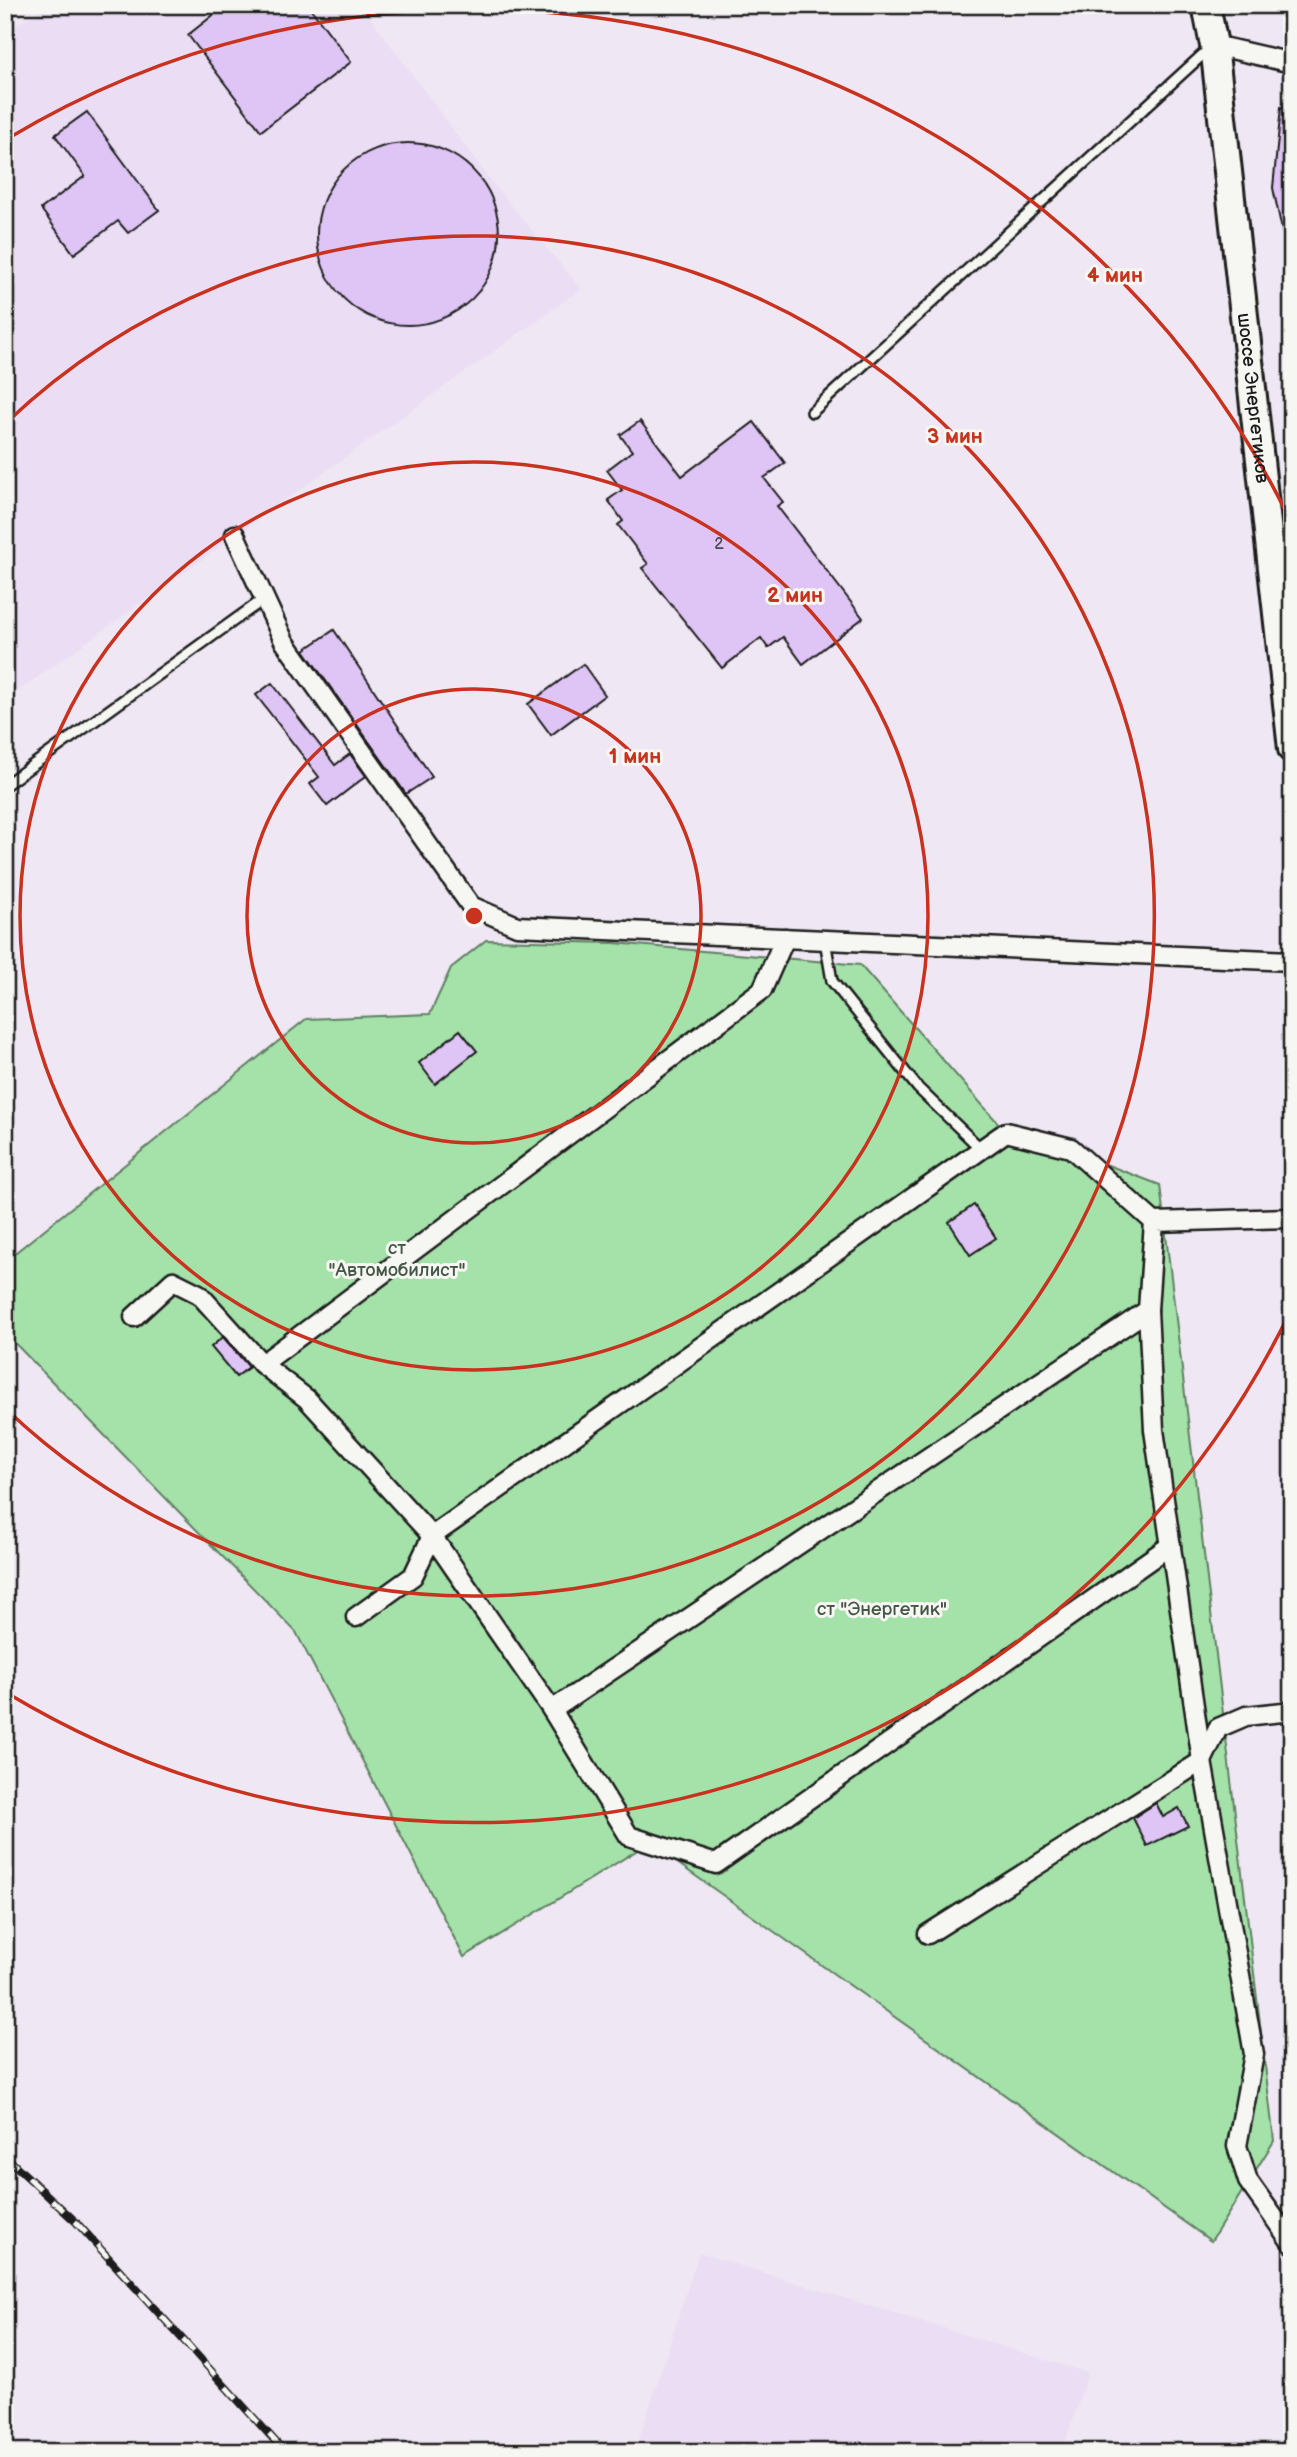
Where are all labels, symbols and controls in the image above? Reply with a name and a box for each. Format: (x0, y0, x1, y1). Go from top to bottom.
text: 4 мин (1087, 263, 1143, 288)
street label: шоссе Энергетиков (1232, 312, 1274, 484)
text: 3 мин (927, 424, 983, 449)
house number: 2 (714, 535, 724, 554)
text: 2 мин (767, 583, 823, 608)
text: 1 мин (609, 744, 661, 769)
centre of rings (462, 904, 486, 928)
park label: ст "Автомобилист" (328, 1237, 466, 1282)
park label: ст "Энергетик" (817, 1598, 947, 1621)

